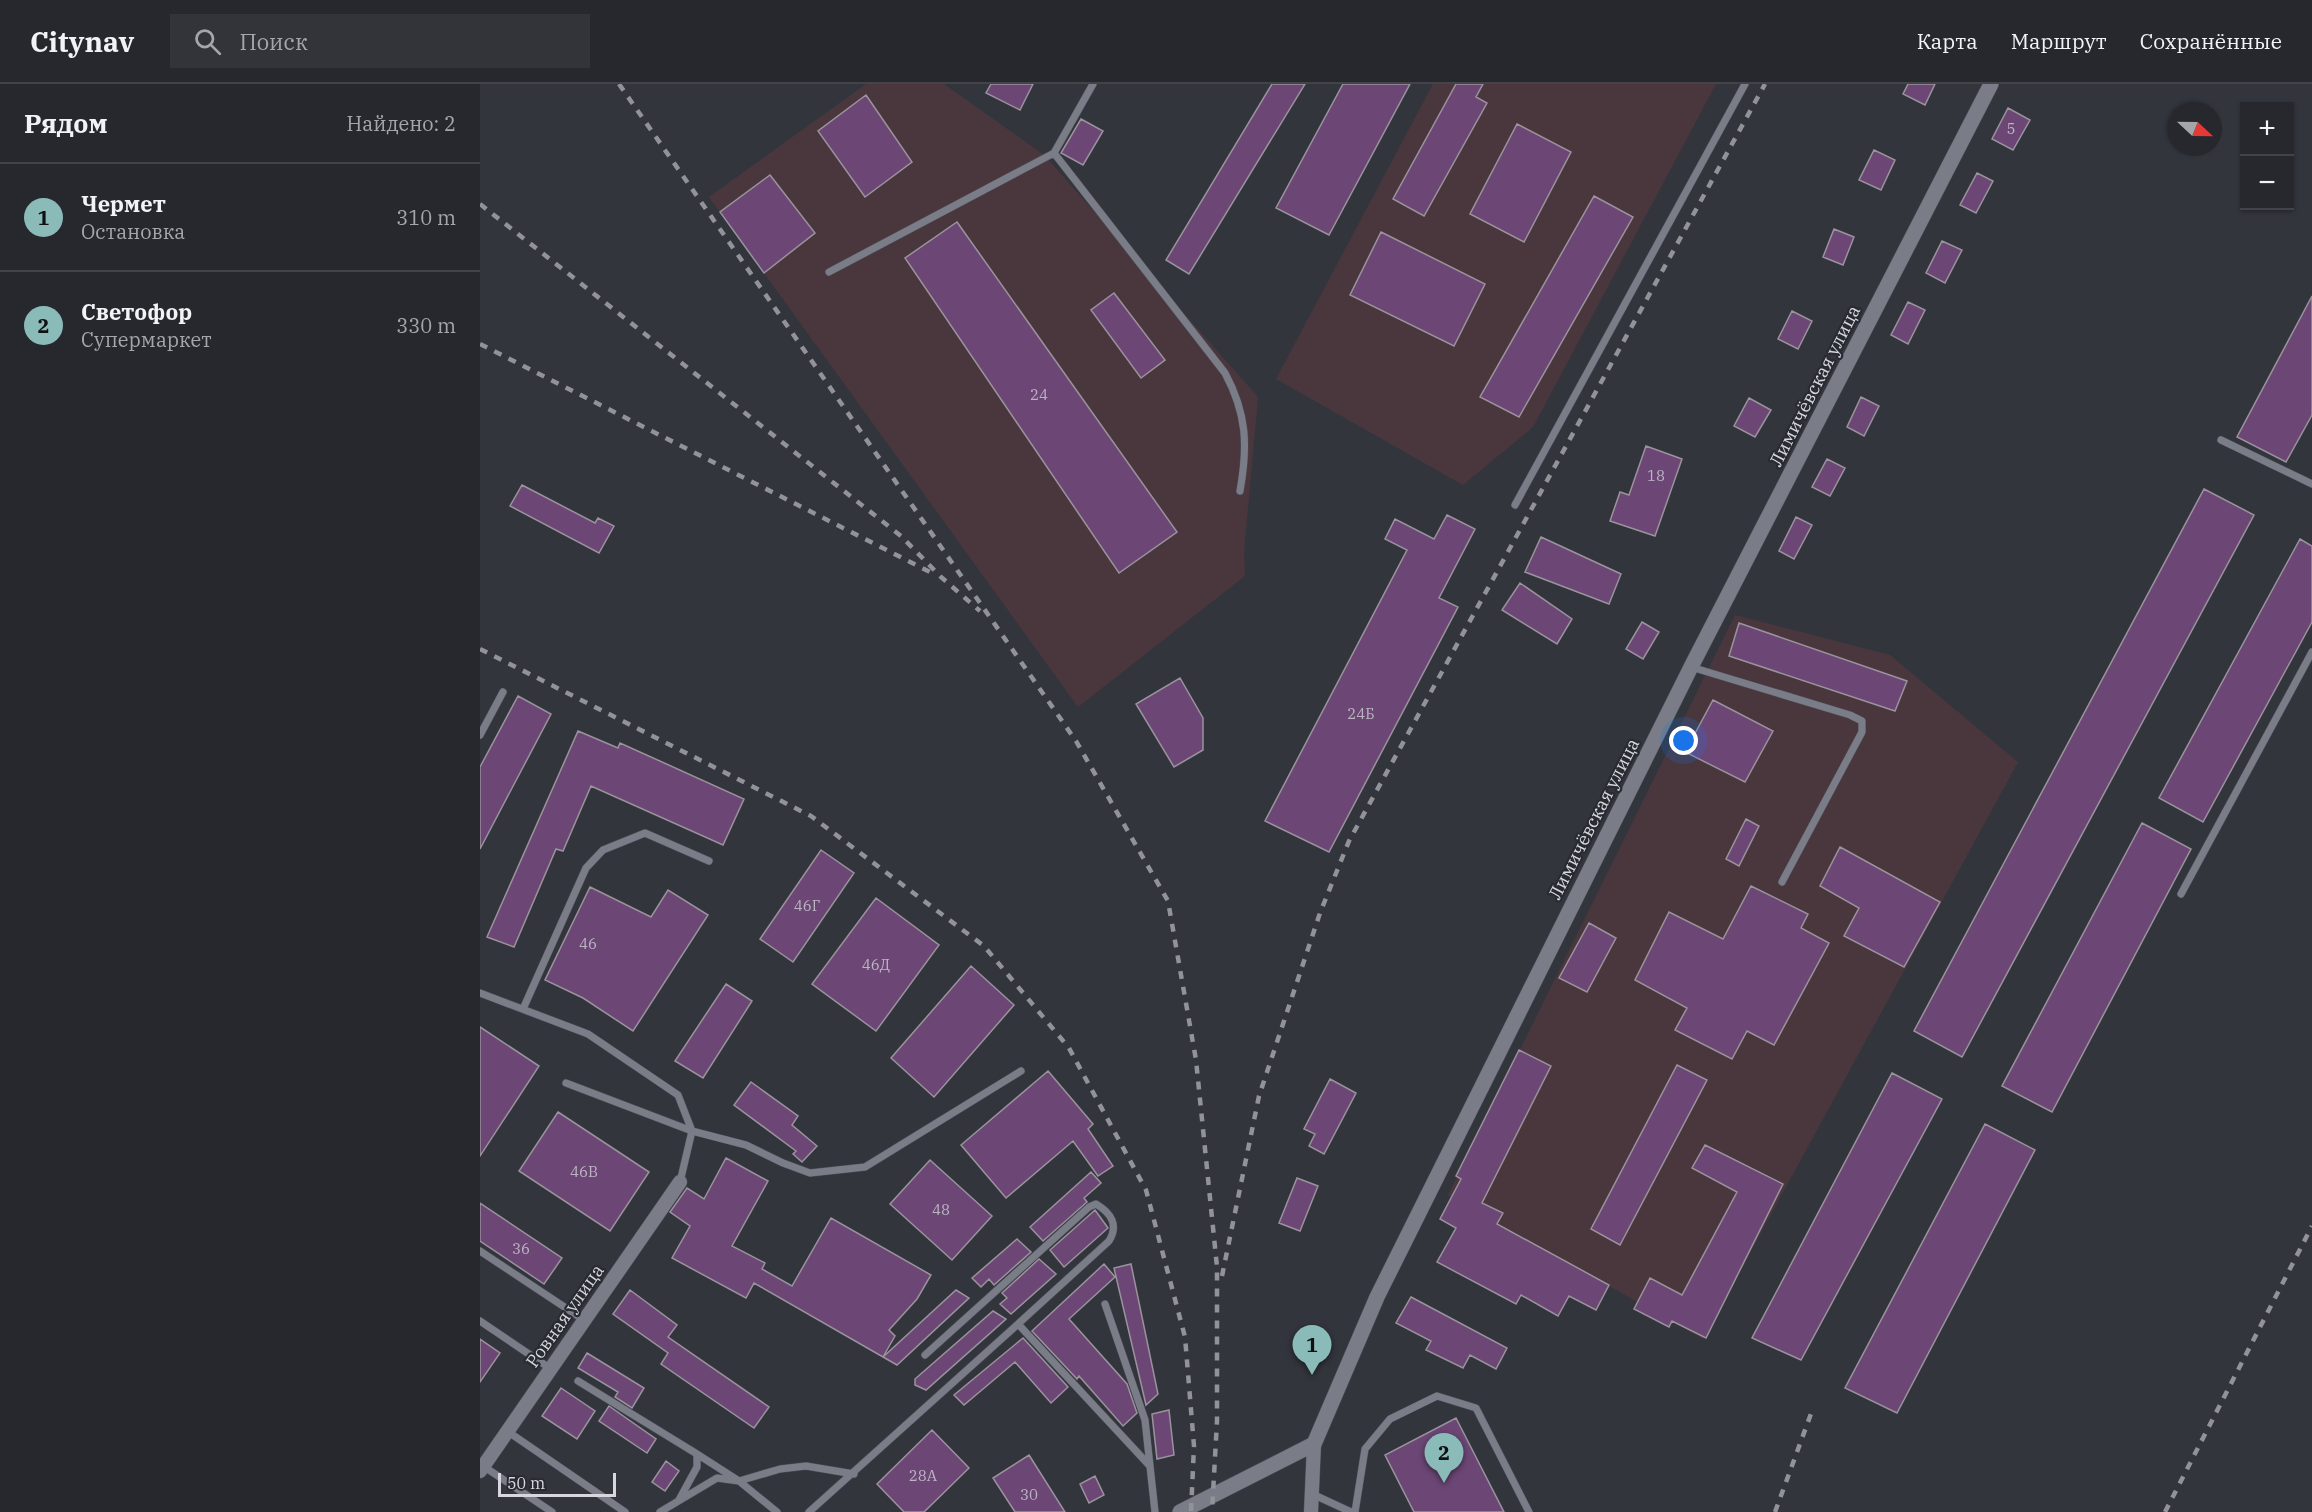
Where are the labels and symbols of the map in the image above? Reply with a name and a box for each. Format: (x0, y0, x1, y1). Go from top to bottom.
north arrow (2168, 102, 2222, 156)
house number: 5 (2006, 119, 2016, 138)
street label: Лимичёвская улица (1764, 301, 1865, 470)
house number: 24 (1030, 385, 1048, 404)
house number: 18 (1647, 466, 1665, 485)
house number: 24Б (1347, 704, 1375, 723)
your location (1669, 726, 1698, 755)
street label: Лимичёвская улица (1543, 734, 1644, 903)
house number: 46Г (794, 896, 820, 915)
house number: 46 (579, 934, 597, 953)
house number: 46Д (862, 955, 890, 974)
house number: 46В (570, 1162, 598, 1181)
house number: 48 (932, 1200, 950, 1219)
house number: 36 (512, 1239, 530, 1258)
street label: Ровная улица (521, 1260, 609, 1372)
pin: 1 (1292, 1326, 1332, 1375)
pin: 2 (1424, 1434, 1464, 1483)
house number: 28А (909, 1466, 938, 1485)
scale bar (498, 1470, 616, 1498)
house number: 30 (1020, 1485, 1038, 1504)

